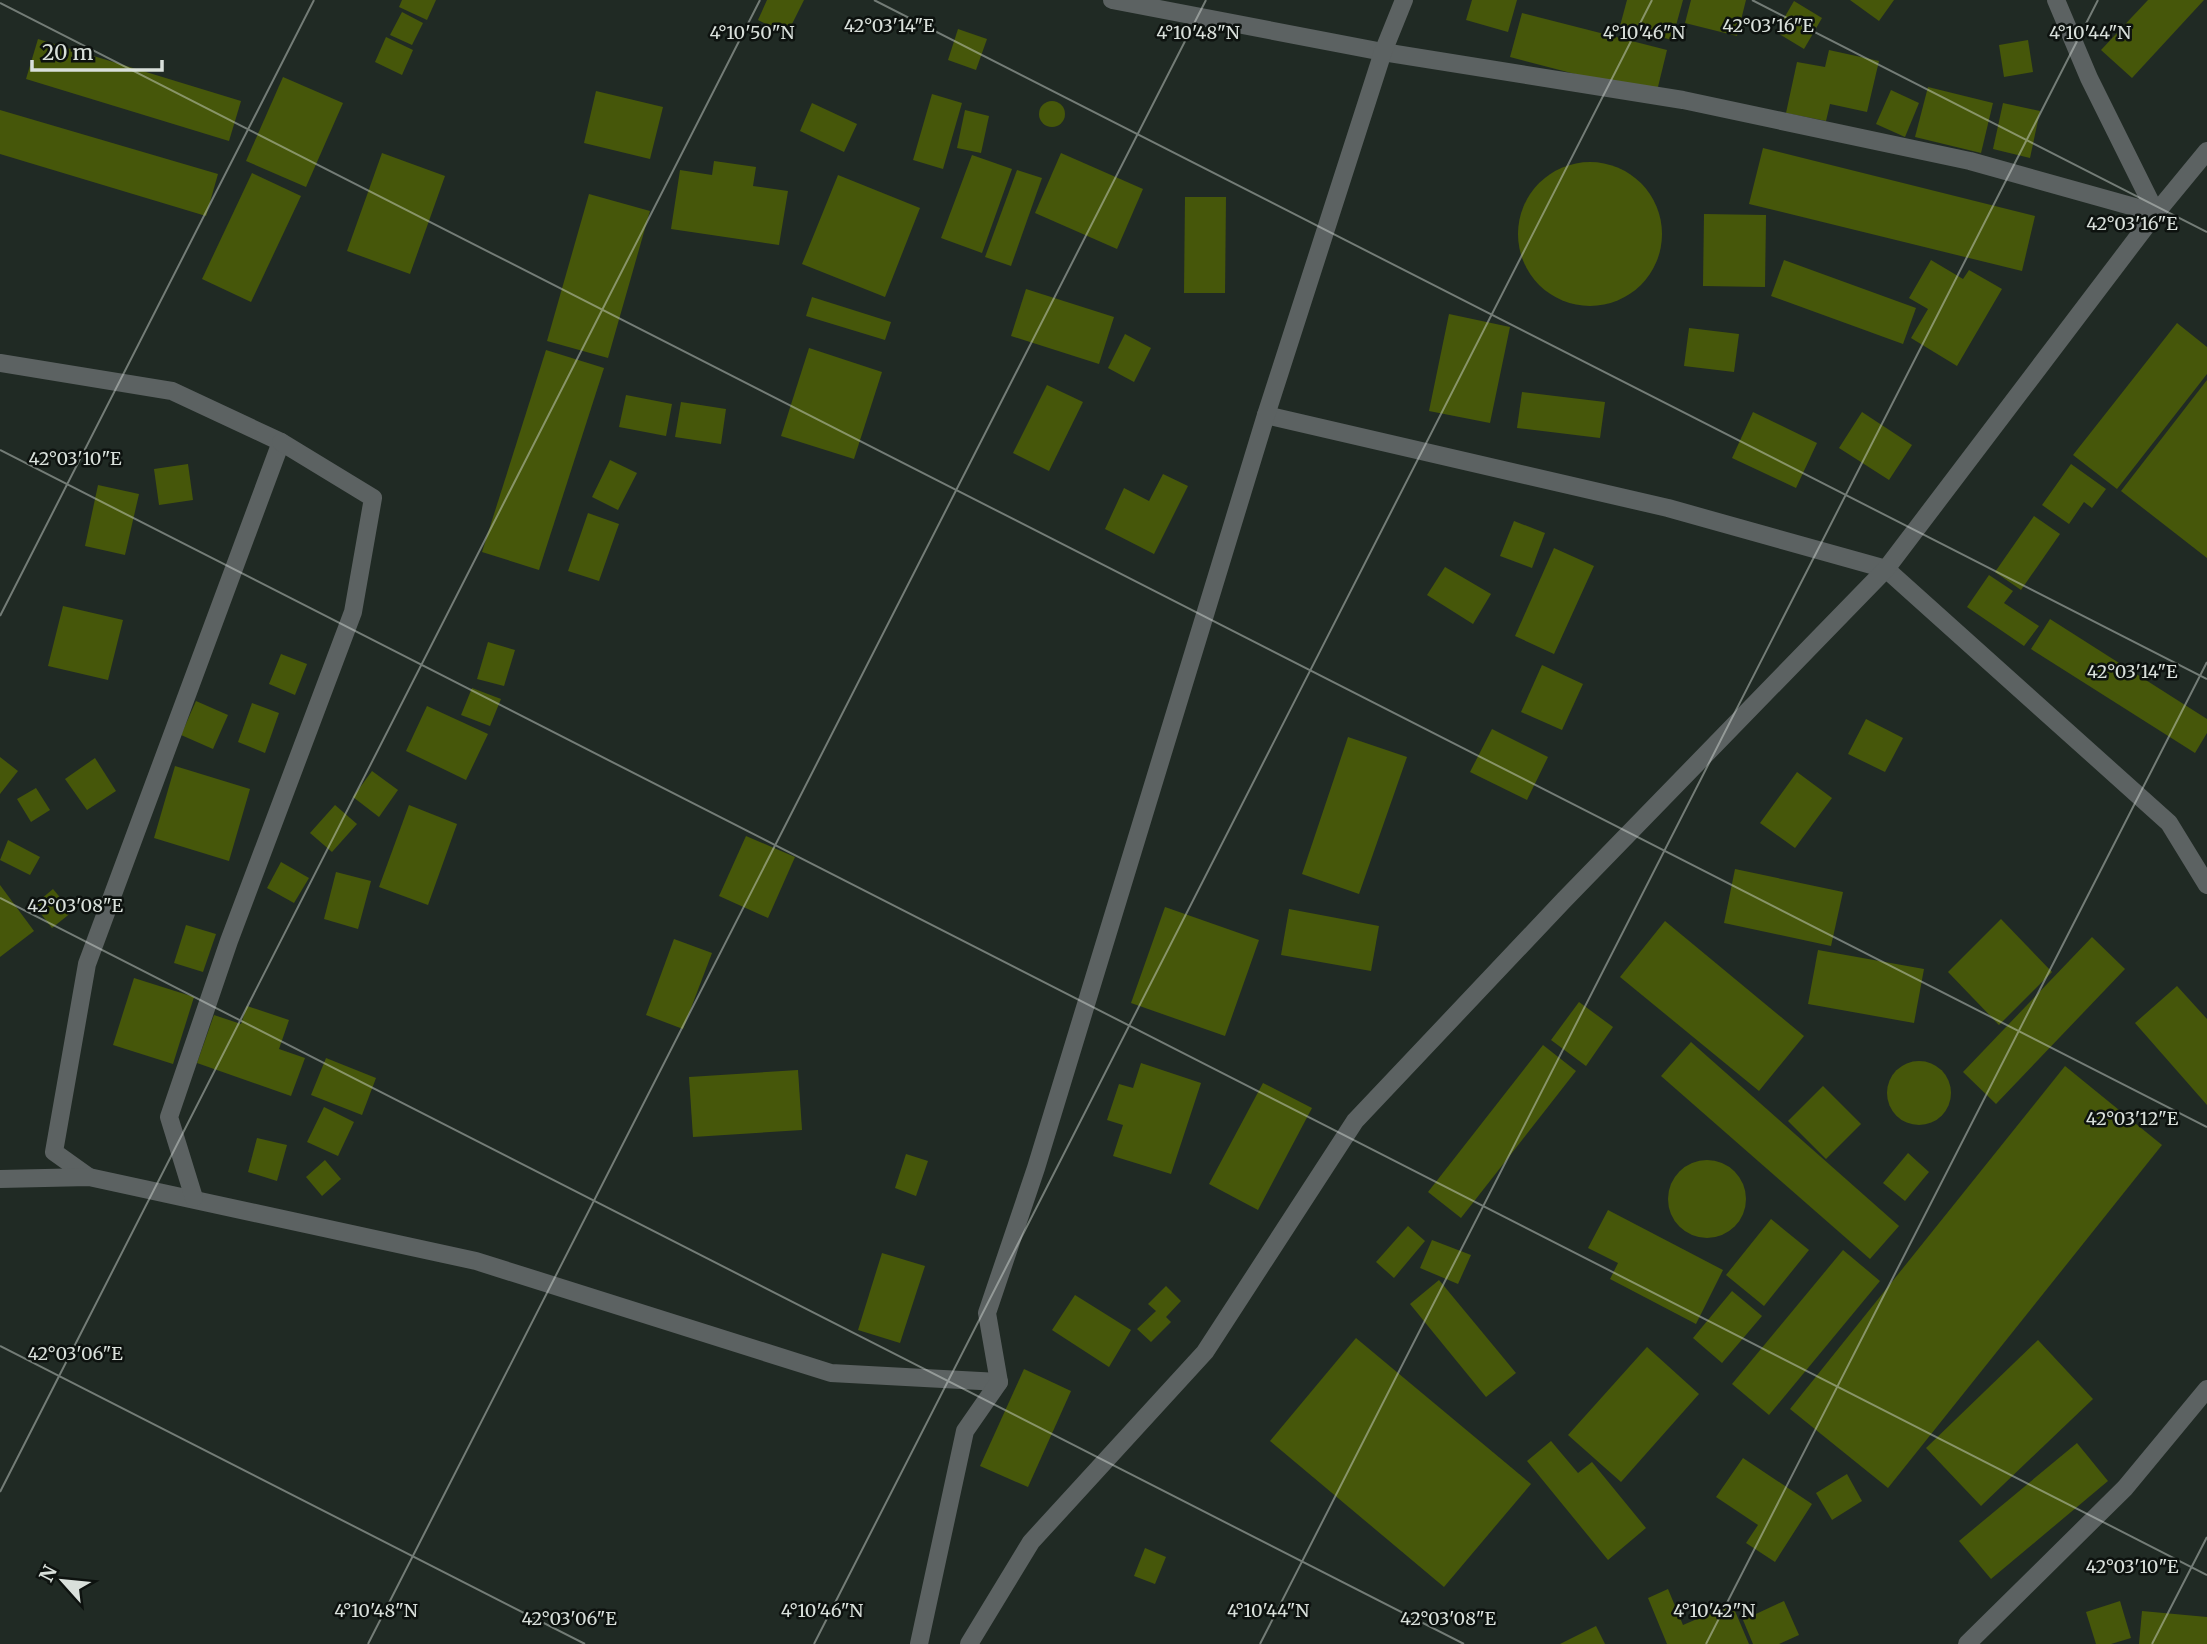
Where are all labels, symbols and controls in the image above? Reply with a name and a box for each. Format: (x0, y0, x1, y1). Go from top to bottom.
text: 42°03'14"E (844, 14, 935, 37)
text: 42°03'16"E (1722, 14, 1814, 37)
text: 4°10'50"N (710, 21, 795, 44)
text: 4°10'48"N (1156, 21, 1240, 44)
text: 4°10'46"N (1603, 21, 1685, 44)
text: 4°10'44"N (2049, 21, 2131, 44)
scale bar (32, 28, 161, 72)
text: 20 m (42, 39, 94, 66)
text: 42°03'16"E (2086, 212, 2178, 235)
text: 42°03'10"E (29, 447, 122, 470)
text: 42°03'14"E (2087, 660, 2178, 683)
text: 42°03'08"E (27, 894, 123, 917)
text: 42°03'12"E (2086, 1107, 2179, 1130)
text: 42°03'06"E (27, 1342, 123, 1365)
north arrow (28, 1546, 98, 1616)
text: 42°03'10"E (2086, 1555, 2179, 1578)
text: N (34, 1561, 62, 1585)
text: 4°10'48"N (334, 1599, 418, 1622)
text: 4°10'46"N (781, 1599, 863, 1622)
text: 4°10'44"N (1227, 1599, 1309, 1622)
text: 4°10'42"N (1673, 1599, 1755, 1622)
text: 42°03'06"E (521, 1607, 617, 1630)
text: 42°03'08"E (1400, 1607, 1496, 1630)

